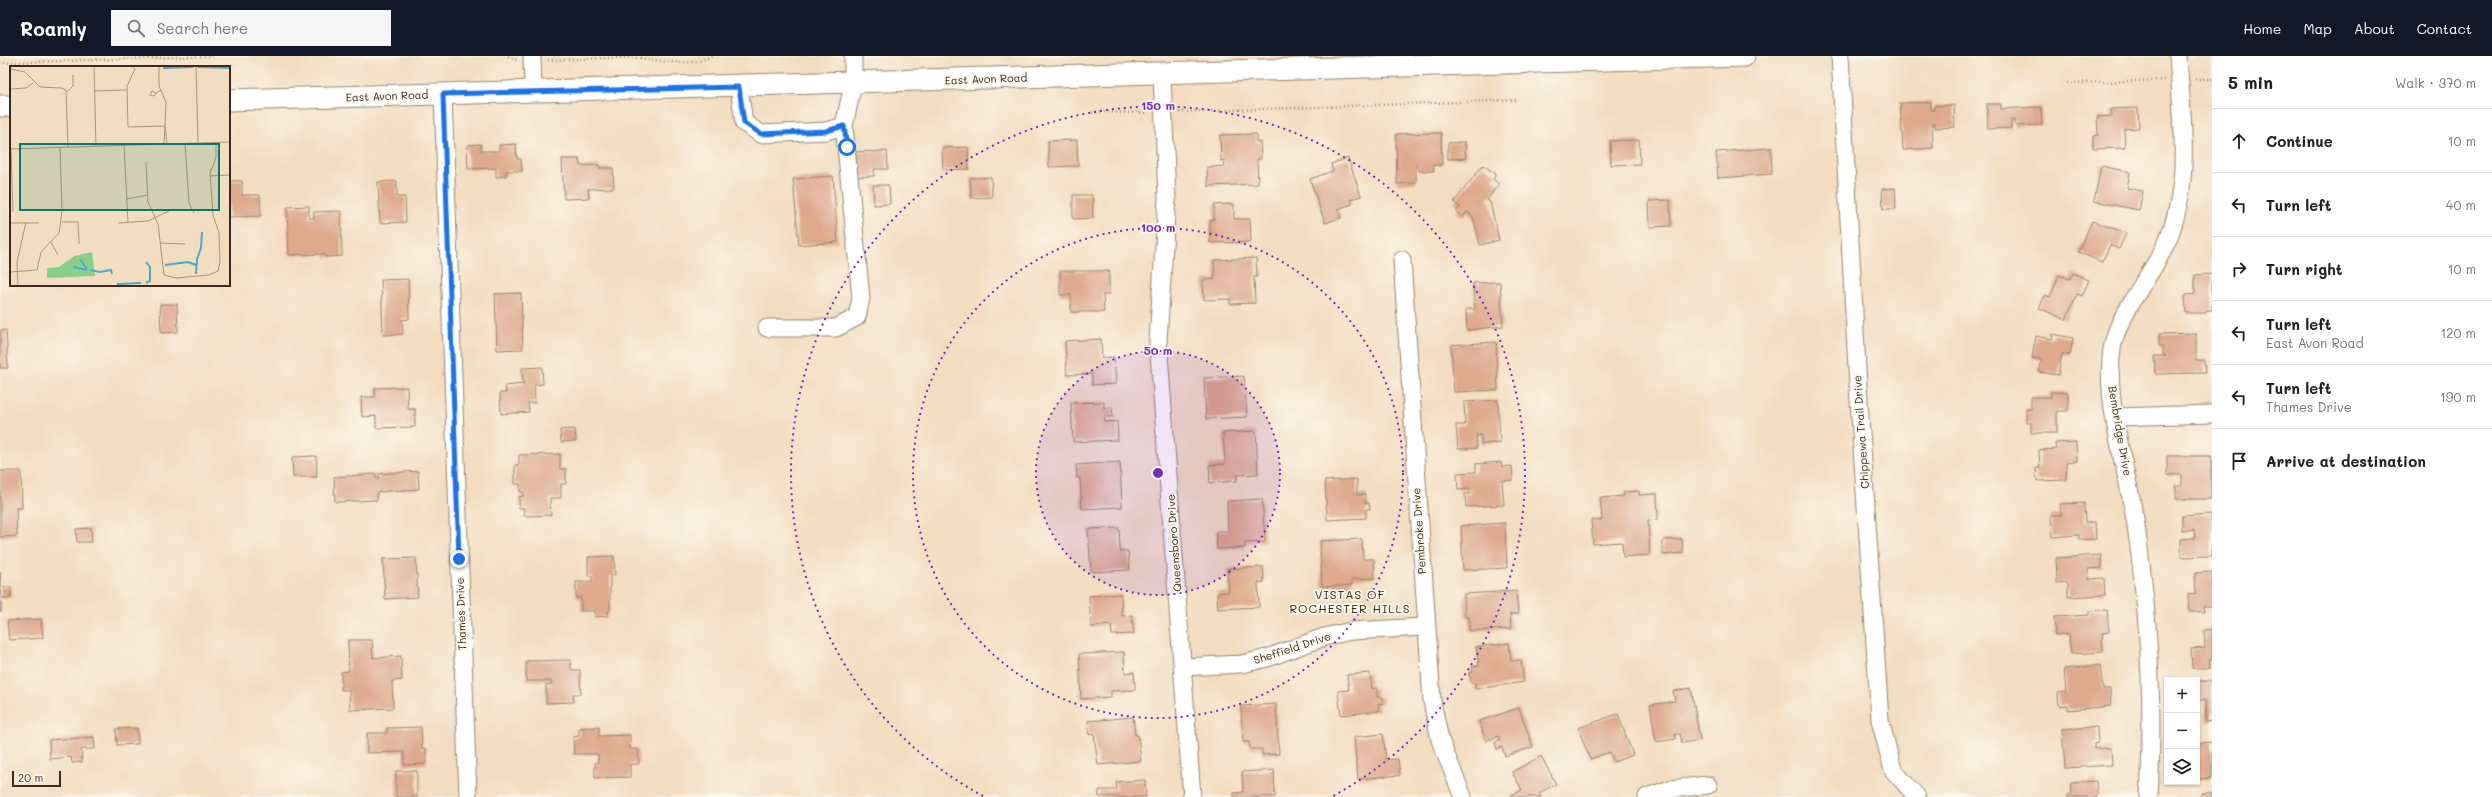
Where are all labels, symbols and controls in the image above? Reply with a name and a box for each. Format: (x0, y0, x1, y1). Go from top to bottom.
search box (111, 10, 391, 46)
text: Roamly (20, 16, 87, 41)
icon: search (125, 17, 147, 39)
text: Search here (157, 18, 248, 38)
text: Home (2243, 19, 2281, 38)
text: Map (2303, 19, 2332, 38)
text: About (2354, 19, 2395, 38)
text: Contact (2417, 19, 2472, 38)
inset map (10, 66, 230, 286)
street label: East Avon Road (944, 70, 1028, 87)
text: 5 min (2228, 71, 2273, 93)
text: Walk · 370 m (2395, 74, 2476, 91)
street label: East Avon Road (345, 87, 429, 104)
text: 150 m (1141, 97, 1175, 113)
icon: ahead (2228, 130, 2250, 152)
text: Continue (2266, 131, 2333, 151)
text: 10 m (2448, 132, 2476, 149)
route start (838, 138, 856, 156)
icon: left (2228, 194, 2250, 216)
text: Turn left (2266, 195, 2331, 215)
text: 40 m (2446, 196, 2476, 213)
text: 100 m (1141, 219, 1175, 235)
icon: right (2228, 258, 2250, 280)
text: Turn right (2266, 259, 2343, 279)
text: 10 m (2448, 260, 2476, 277)
text: Turn left (2266, 314, 2331, 334)
icon: left (2228, 322, 2250, 344)
text: 120 m (2440, 324, 2476, 341)
text: East Avon Road (2266, 334, 2364, 351)
text: 50 m (1144, 342, 1172, 358)
street label: Chippewa Trail Drive (1849, 374, 1872, 489)
text: Turn left (2266, 378, 2331, 398)
street label: Bembridge Drive (2105, 385, 2136, 477)
icon: left (2228, 386, 2250, 408)
text: 190 m (2440, 388, 2476, 405)
text: Thames Drive (2266, 398, 2352, 415)
icon: arrive (2228, 450, 2250, 472)
text: Arrive at destination (2266, 451, 2426, 471)
centre of rings (1151, 466, 1165, 480)
street label: Pembroke Drive (1408, 487, 1429, 575)
street label: Queensboro Drive (1163, 494, 1184, 592)
route end (450, 550, 468, 568)
street label: Thames Drive (452, 577, 469, 651)
district label: VISTAS OF ROCHESTER HILLS (1289, 586, 1411, 616)
street label: Sheffield Drive (1251, 628, 1333, 667)
map controls (2164, 677, 2200, 785)
button: + (2164, 677, 2200, 713)
button: − (2164, 713, 2200, 749)
button: layers (2164, 749, 2200, 785)
scale bar (12, 769, 61, 788)
text: 20 m (18, 770, 43, 785)

